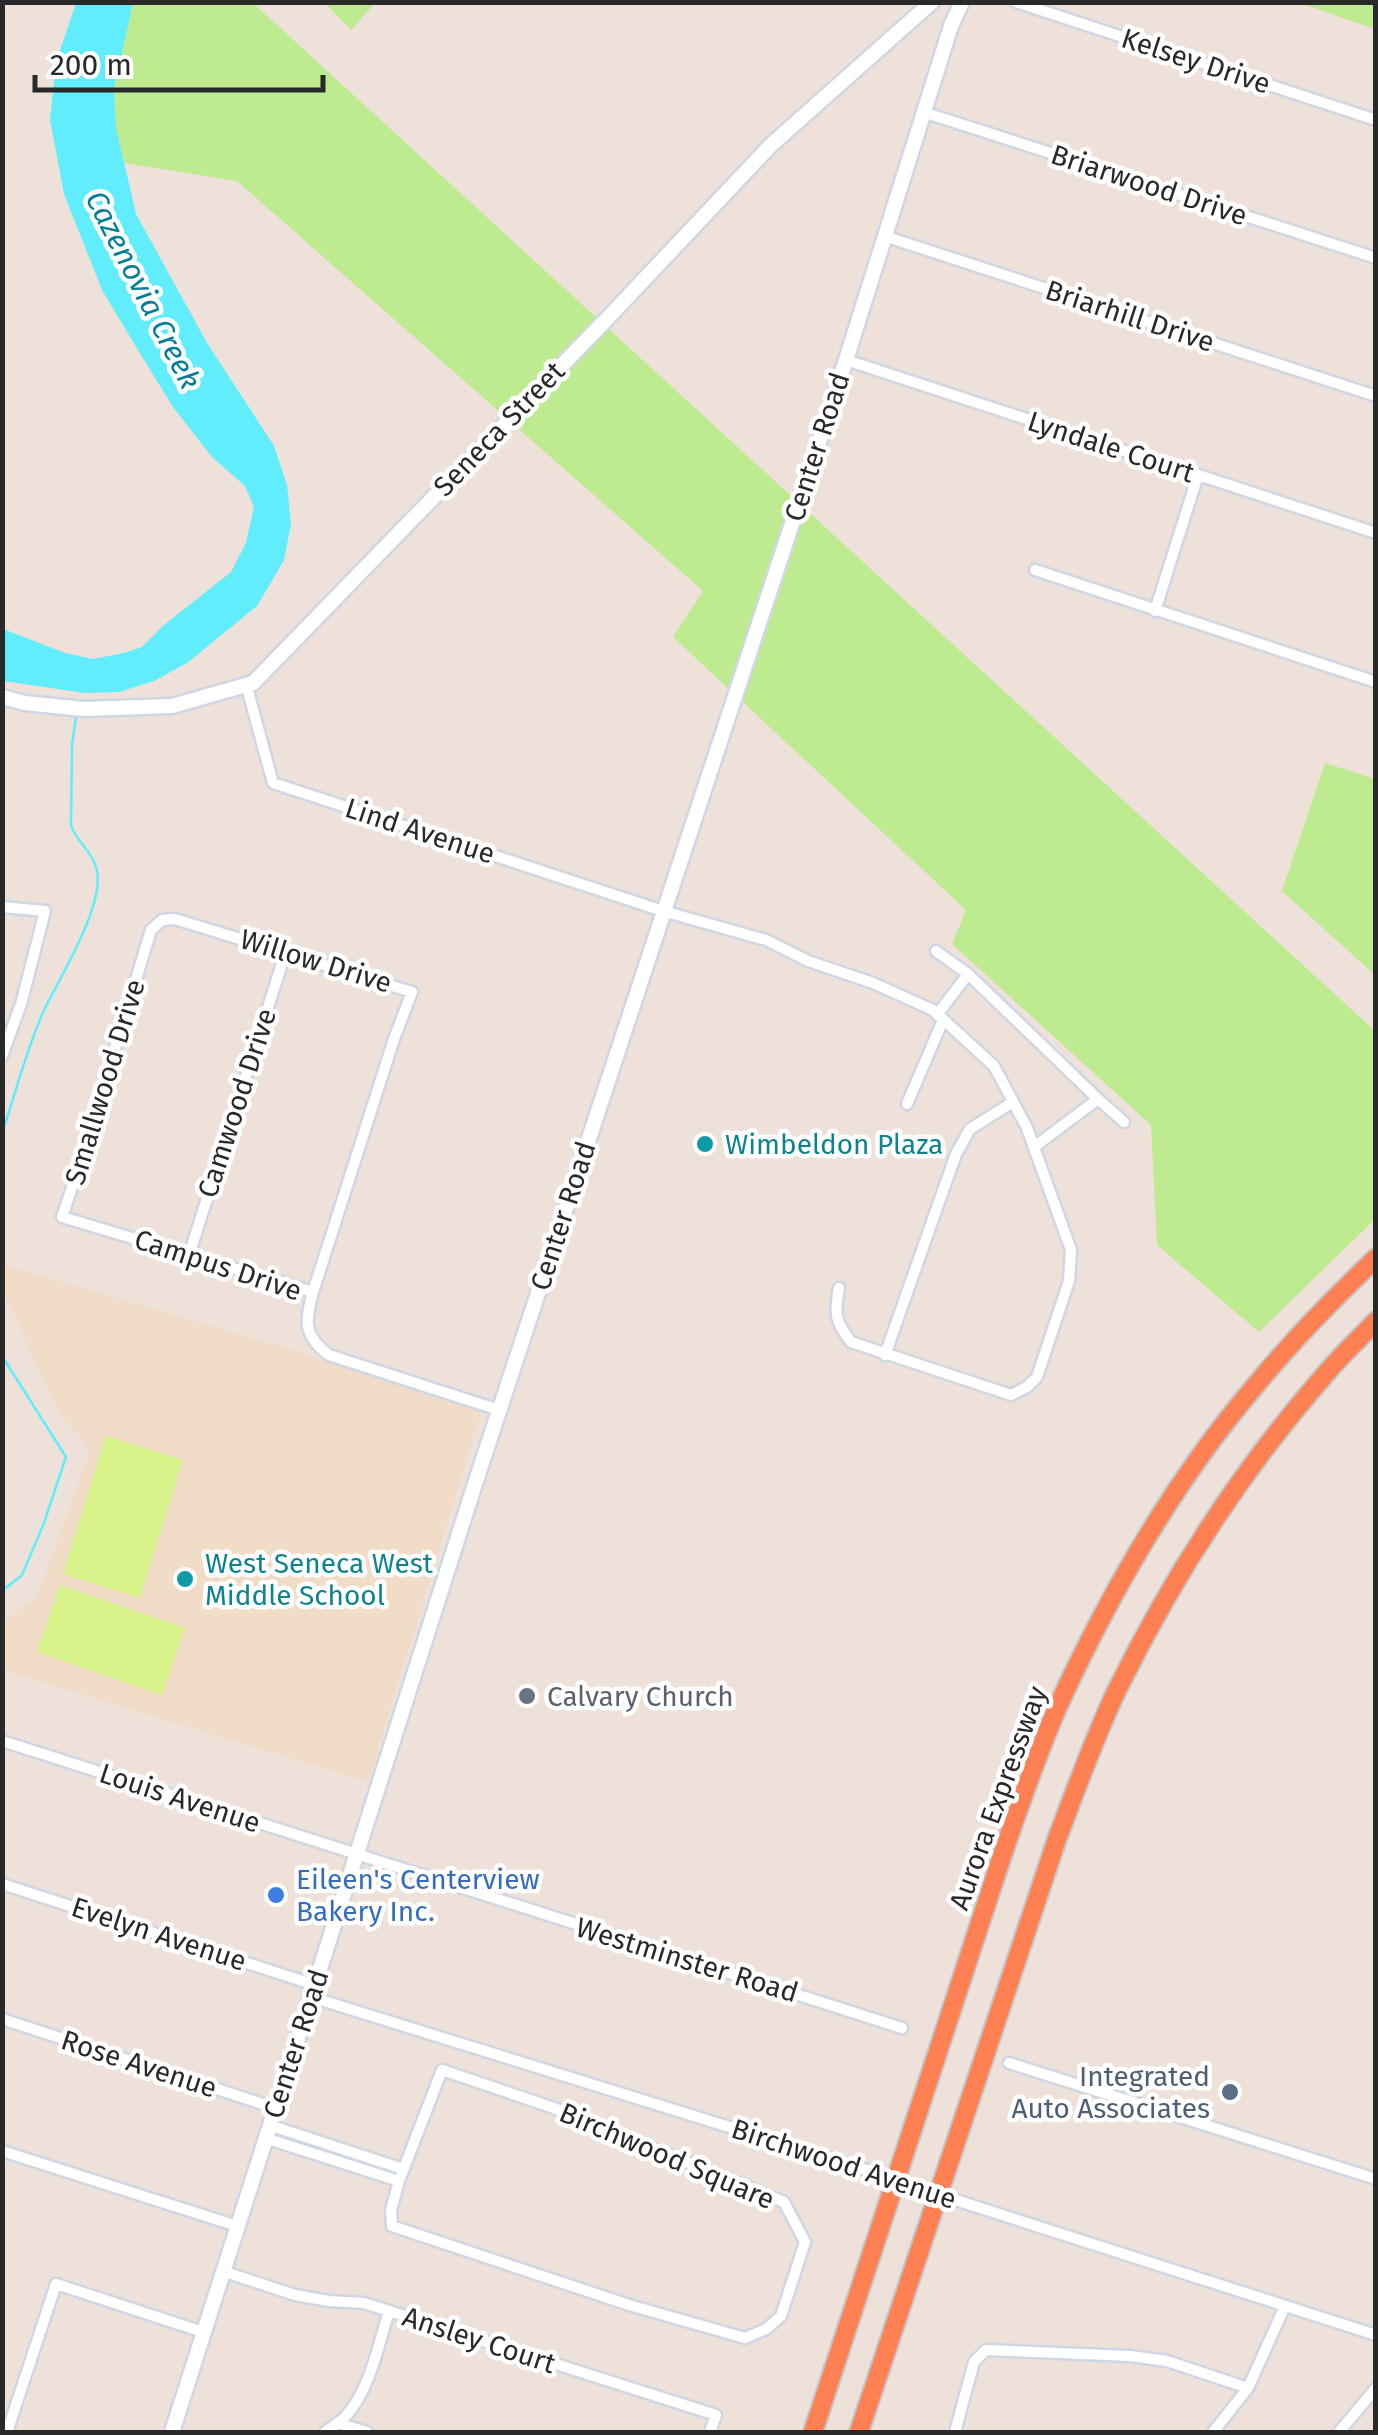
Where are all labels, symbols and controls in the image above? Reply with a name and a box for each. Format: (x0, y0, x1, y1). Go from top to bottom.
street label: Kelsey Drive (1117, 21, 1275, 101)
scale bar (35, 30, 322, 92)
text: 200 m (50, 47, 132, 83)
street label: Briarwood Drive (1047, 138, 1251, 232)
water label: Cazenovia Creek (78, 185, 208, 395)
street label: Briarhill Drive (1041, 273, 1219, 359)
street label: Seneca Street (427, 354, 572, 503)
street label: Center Road (777, 368, 857, 526)
street label: Lyndale Court (1023, 405, 1199, 490)
street label: Lind Avenue (341, 791, 499, 871)
street label: Willow Drive (236, 922, 396, 1000)
street label: Smallwood Drive (58, 975, 152, 1189)
street label: Camwood Drive (191, 1004, 283, 1202)
place label: Wimbeldon Plaza (725, 1128, 943, 1161)
marker: Wimbeldon Plaza (694, 1133, 716, 1155)
street label: Center Road (523, 1137, 603, 1295)
street label: Campus Drive (130, 1222, 306, 1308)
place label: West Seneca West Middle School (205, 1547, 434, 1612)
marker: West Seneca West Middle School (174, 1568, 196, 1590)
place label: Calvary Church (547, 1680, 734, 1713)
street label: Aurora Expressway (942, 1681, 1054, 1914)
marker: Calvary Church (516, 1685, 538, 1707)
street label: Louis Avenue (95, 1756, 265, 1840)
place label: Eileen's Centerview Bakery Inc. (296, 1863, 540, 1928)
marker: Eileen's Centerview Bakery Inc. (265, 1884, 287, 1906)
street label: Evelyn Avenue (67, 1890, 251, 1978)
street label: Westminster Road (572, 1911, 802, 2009)
street label: Center Road (256, 1965, 336, 2123)
street label: Rose Avenue (57, 2023, 221, 2105)
place label: Integrated Auto Associates (1011, 2060, 1210, 2125)
marker: Integrated Auto Associates (1219, 2081, 1241, 2103)
street label: Birchwood Square (555, 2096, 779, 2216)
street label: Birchwood Avenue (727, 2112, 961, 2216)
street label: Ansley Court (398, 2300, 560, 2380)

